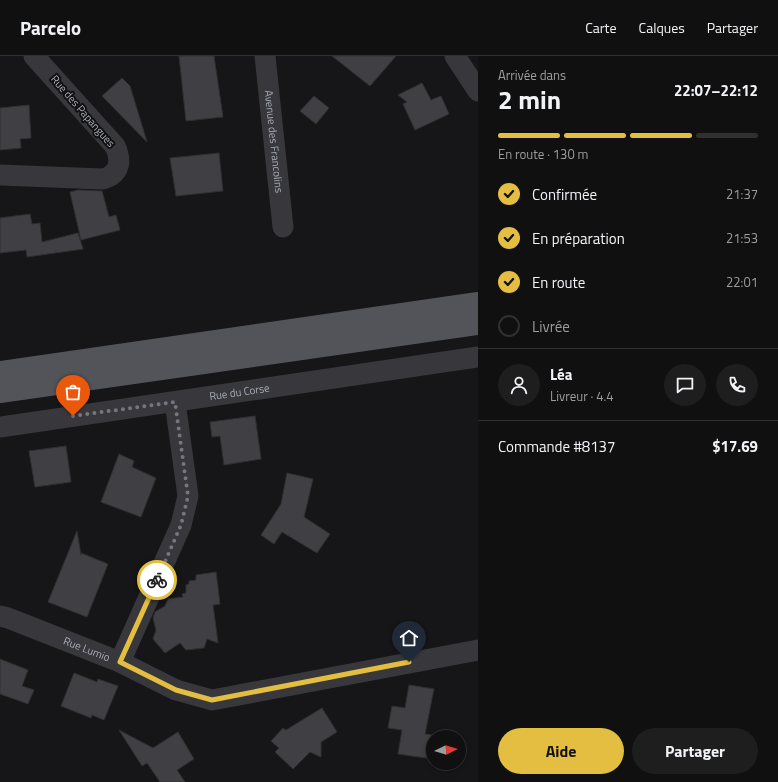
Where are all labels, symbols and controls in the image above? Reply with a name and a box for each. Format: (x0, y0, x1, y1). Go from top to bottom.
text: Parcelo (20, 13, 81, 42)
text: Carte (585, 17, 617, 38)
text: Calques (639, 17, 685, 38)
text: Partager (707, 17, 758, 38)
text: Arrivée dans (498, 65, 566, 85)
street label: Rue des Papangues (47, 71, 119, 151)
text: 22:07–22:12 (674, 79, 758, 102)
text: 2 min (498, 80, 561, 119)
street label: Avenue des Francolins (261, 89, 287, 194)
text: En route · 130 m (498, 144, 588, 164)
icon: check (498, 183, 520, 205)
text: Confirmée (532, 183, 597, 206)
text: 21:37 (726, 184, 758, 204)
icon: check (498, 227, 520, 249)
text: En préparation (532, 227, 625, 250)
text: 21:53 (726, 228, 758, 248)
icon: check (498, 271, 520, 293)
text: En route (532, 271, 585, 294)
text: 22:01 (726, 272, 758, 292)
text: Livrée (532, 315, 570, 338)
text: Léa (550, 363, 572, 386)
button: person (498, 364, 540, 406)
button: chat (664, 364, 706, 406)
button: phone (716, 364, 758, 406)
pin (56, 375, 90, 416)
street label: Rue du Corse (208, 380, 271, 404)
icon: bag (62, 381, 84, 403)
text: Livreur · 4.4 (550, 386, 614, 406)
text: Commande #8137 (498, 435, 615, 458)
text: $17.69 (712, 435, 758, 458)
courier (137, 560, 177, 600)
icon: bike (146, 569, 168, 591)
pin (392, 621, 426, 662)
icon: home (398, 627, 420, 649)
street label: Rue Lumio (61, 633, 113, 665)
button: Aide (498, 728, 624, 774)
button: Partager (632, 728, 758, 774)
north arrow (426, 730, 466, 770)
map controls (426, 730, 466, 770)

